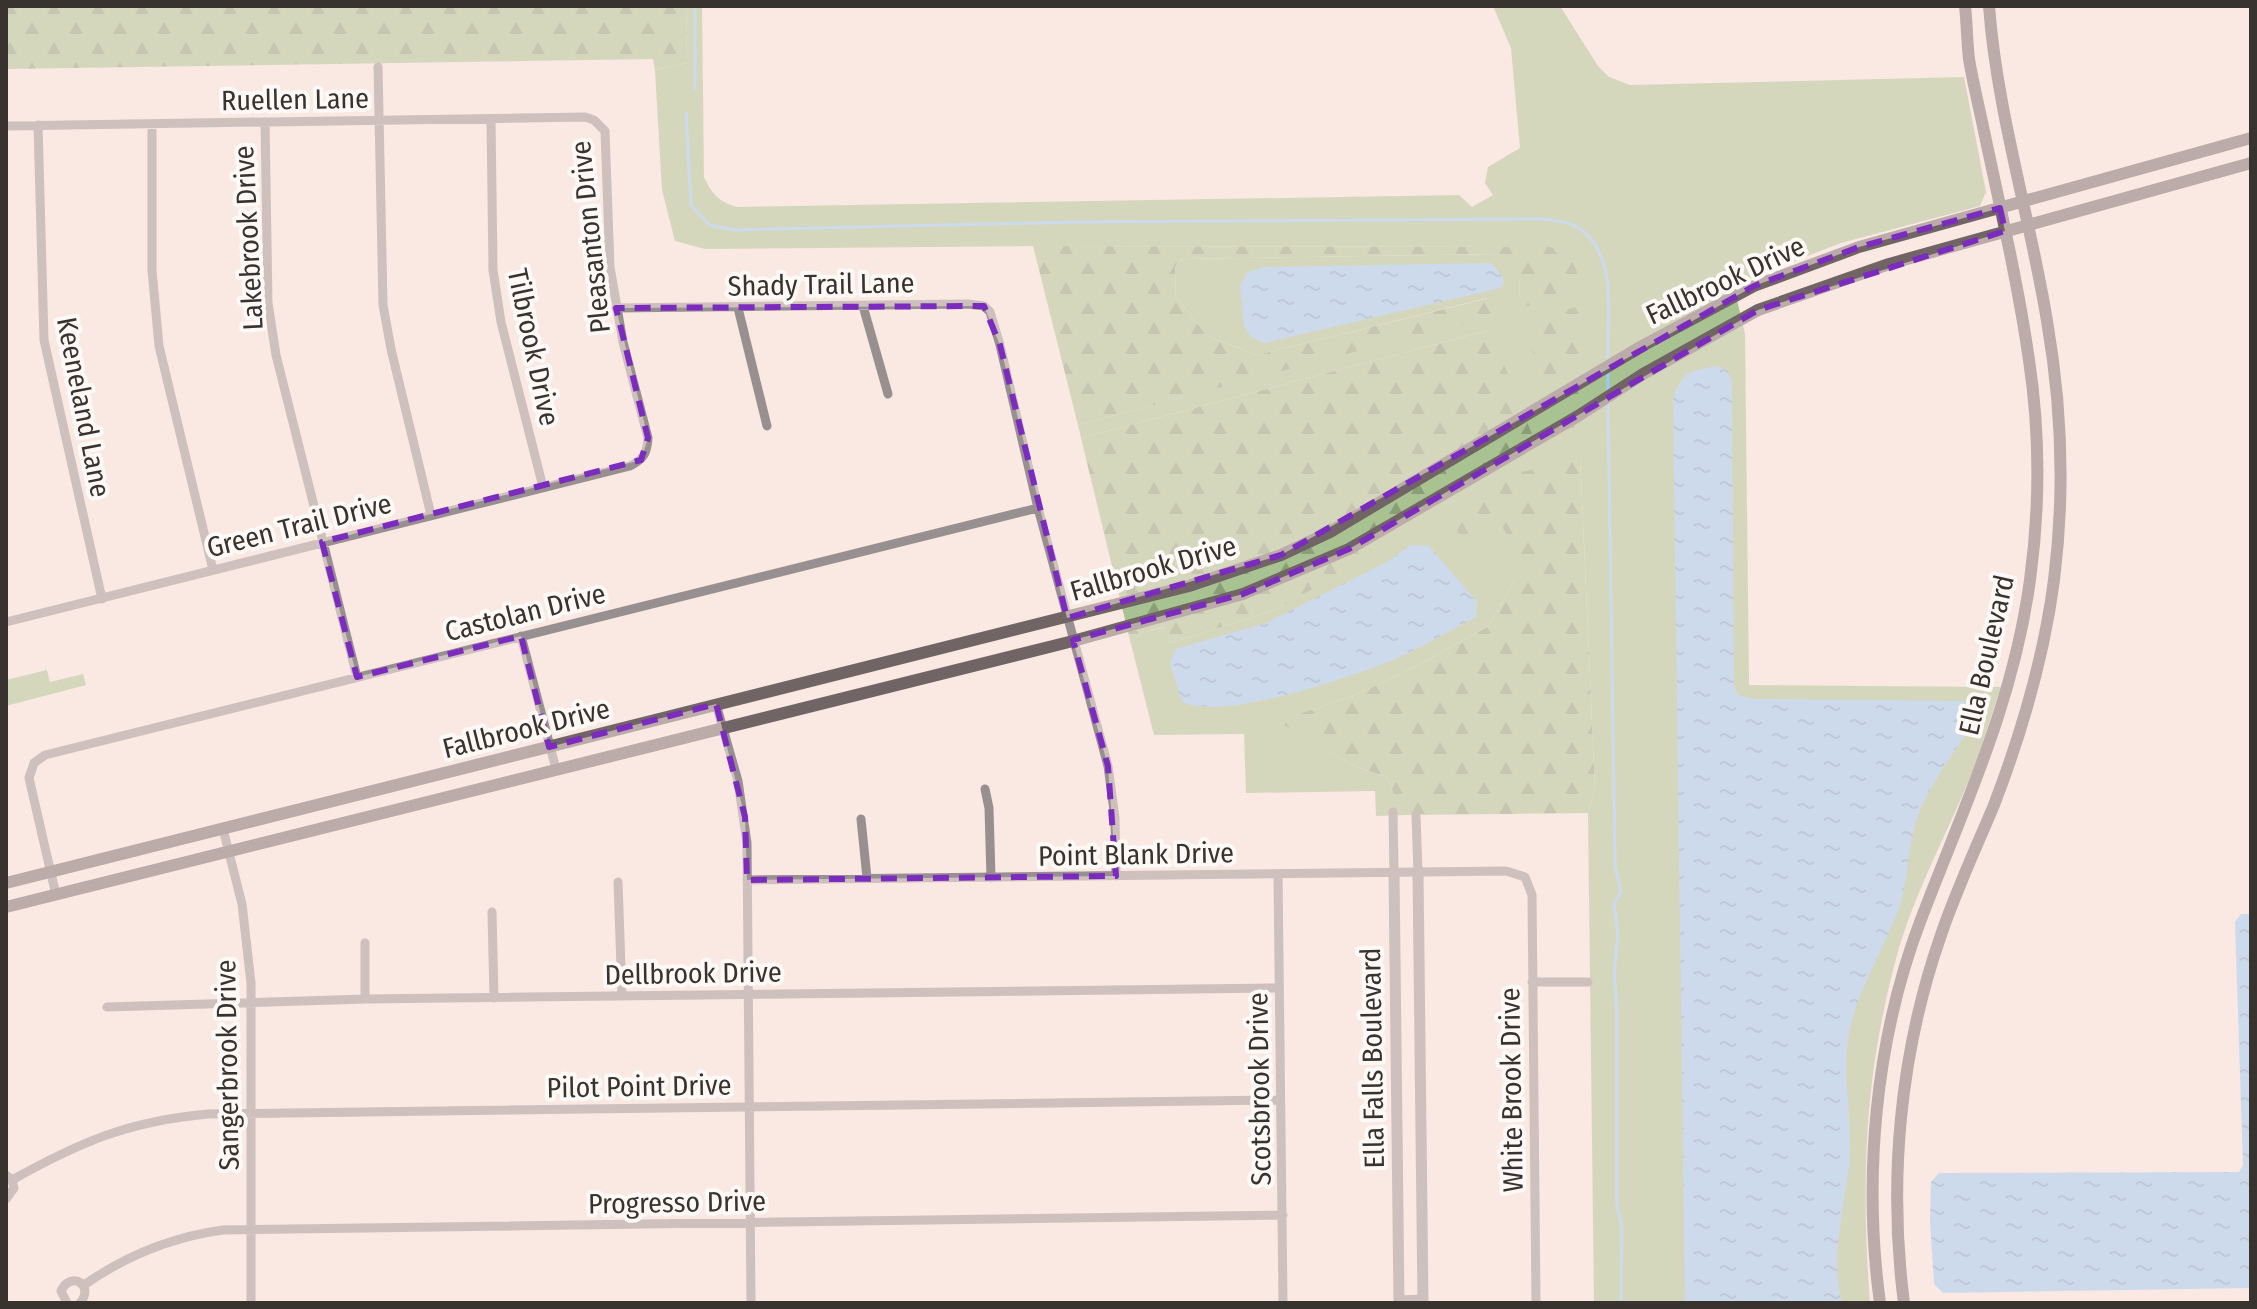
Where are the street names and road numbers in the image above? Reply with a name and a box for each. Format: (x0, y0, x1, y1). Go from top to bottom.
street label: Ruellen Lane (221, 82, 369, 117)
street label: Pleasanton Drive (564, 139, 617, 335)
street label: Lakebrook Drive (227, 145, 270, 331)
street label: Fallbrook Drive (1641, 229, 1810, 332)
street label: Tilbrook Drive (501, 266, 566, 429)
street label: Shady Trail Lane (727, 266, 915, 303)
street label: Keeneland Lane (50, 314, 117, 500)
street label: Green Trail Drive (203, 487, 395, 564)
street label: Fallbrook Drive (1066, 529, 1240, 608)
street label: Ella Boulevard (1952, 572, 2021, 738)
street label: Castolan Drive (441, 577, 609, 648)
street label: Fallbrook Drive (439, 692, 613, 765)
street label: Point Blank Drive (1038, 836, 1234, 873)
street label: Ella Falls Boulevard (1354, 947, 1391, 1169)
street label: Dellbrook Drive (604, 955, 782, 992)
street label: Sangerbrook Drive (209, 959, 246, 1171)
street label: White Brook Drive (1493, 987, 1530, 1193)
street label: Scotsbrook Drive (1241, 992, 1278, 1186)
street label: Pilot Point Drive (546, 1068, 732, 1105)
street label: Progresso Drive (588, 1184, 766, 1221)

